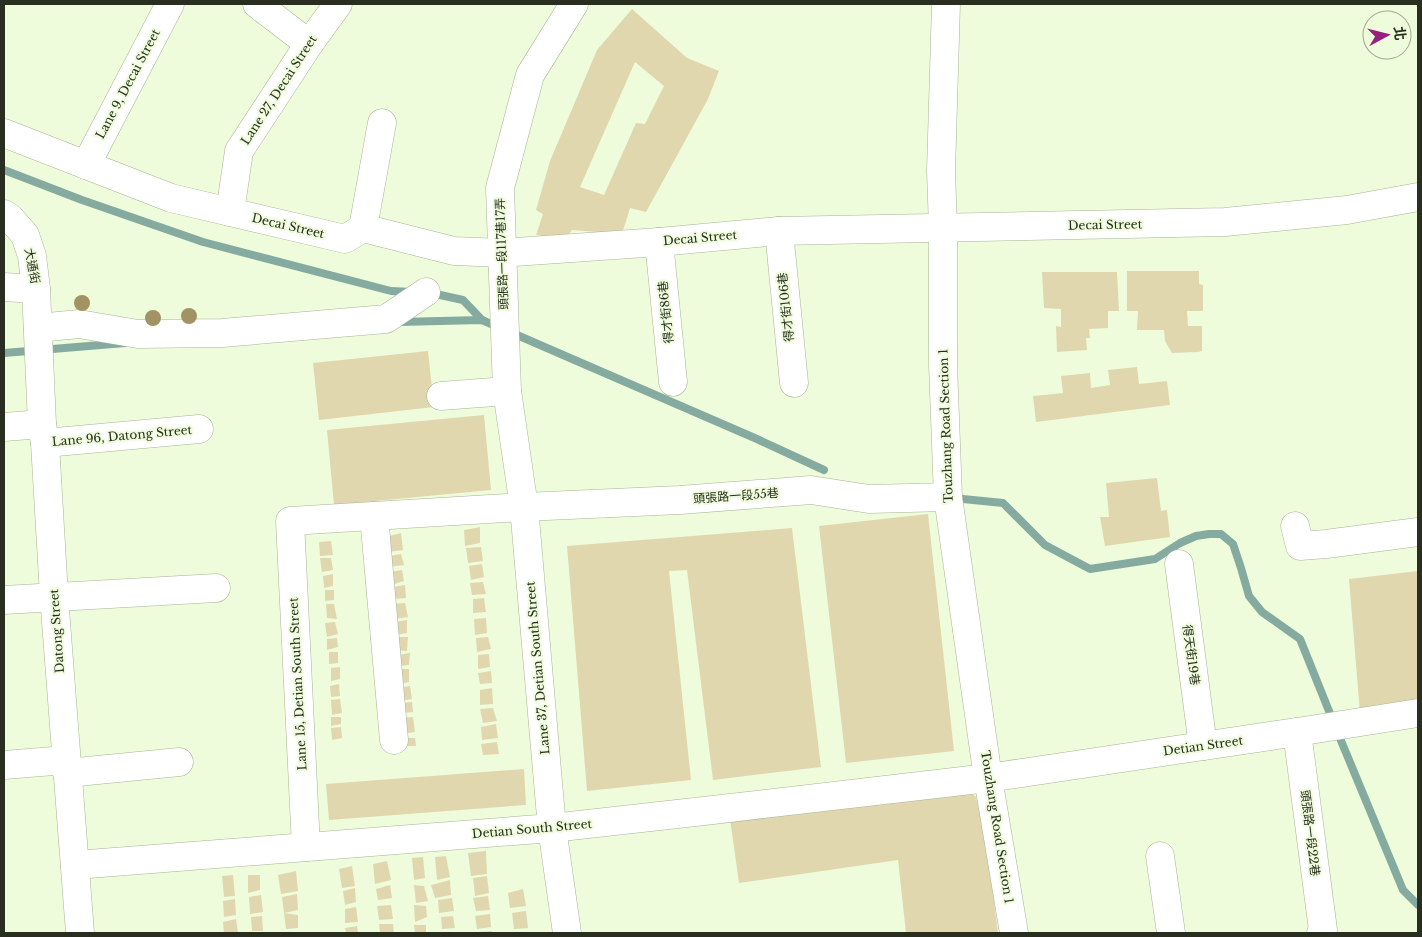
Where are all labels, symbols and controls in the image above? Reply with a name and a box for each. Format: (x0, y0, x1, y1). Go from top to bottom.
north arrow (1362, 10, 1412, 60)
text: 北 (1390, 25, 1410, 41)
street label: Lane 9, Decai Street (92, 26, 163, 141)
street label: Lane 27, Decai Street (238, 32, 320, 147)
street label: 頭張路一段117巷17弄 (492, 198, 511, 310)
street label: Decai Street (250, 210, 326, 241)
street label: Decai Street (1068, 216, 1143, 233)
street label: Decai Street (662, 227, 738, 248)
street label: 大通街 (22, 247, 43, 285)
street label: 得才街106巷 (774, 272, 797, 342)
street label: 得才街86巷 (655, 280, 676, 344)
street label: Touzhang Road Section 1 (935, 349, 956, 503)
street label: Lane 96, Datong Street (51, 422, 193, 449)
street label: 頭張路一段55巷 (693, 485, 779, 506)
street label: Lane 37, Detian South Street (522, 580, 553, 755)
street label: Datong Street (46, 588, 67, 674)
street label: Lane 15, Detian South Street (285, 597, 310, 771)
street label: 得天街19巷 (1180, 624, 1203, 686)
street label: Detian Street (1162, 732, 1244, 759)
street label: Touzhang Road Section 1 (978, 749, 1017, 904)
street label: 頭張路一段22巷 (1298, 789, 1323, 877)
street label: Detian South Street (471, 816, 593, 841)

